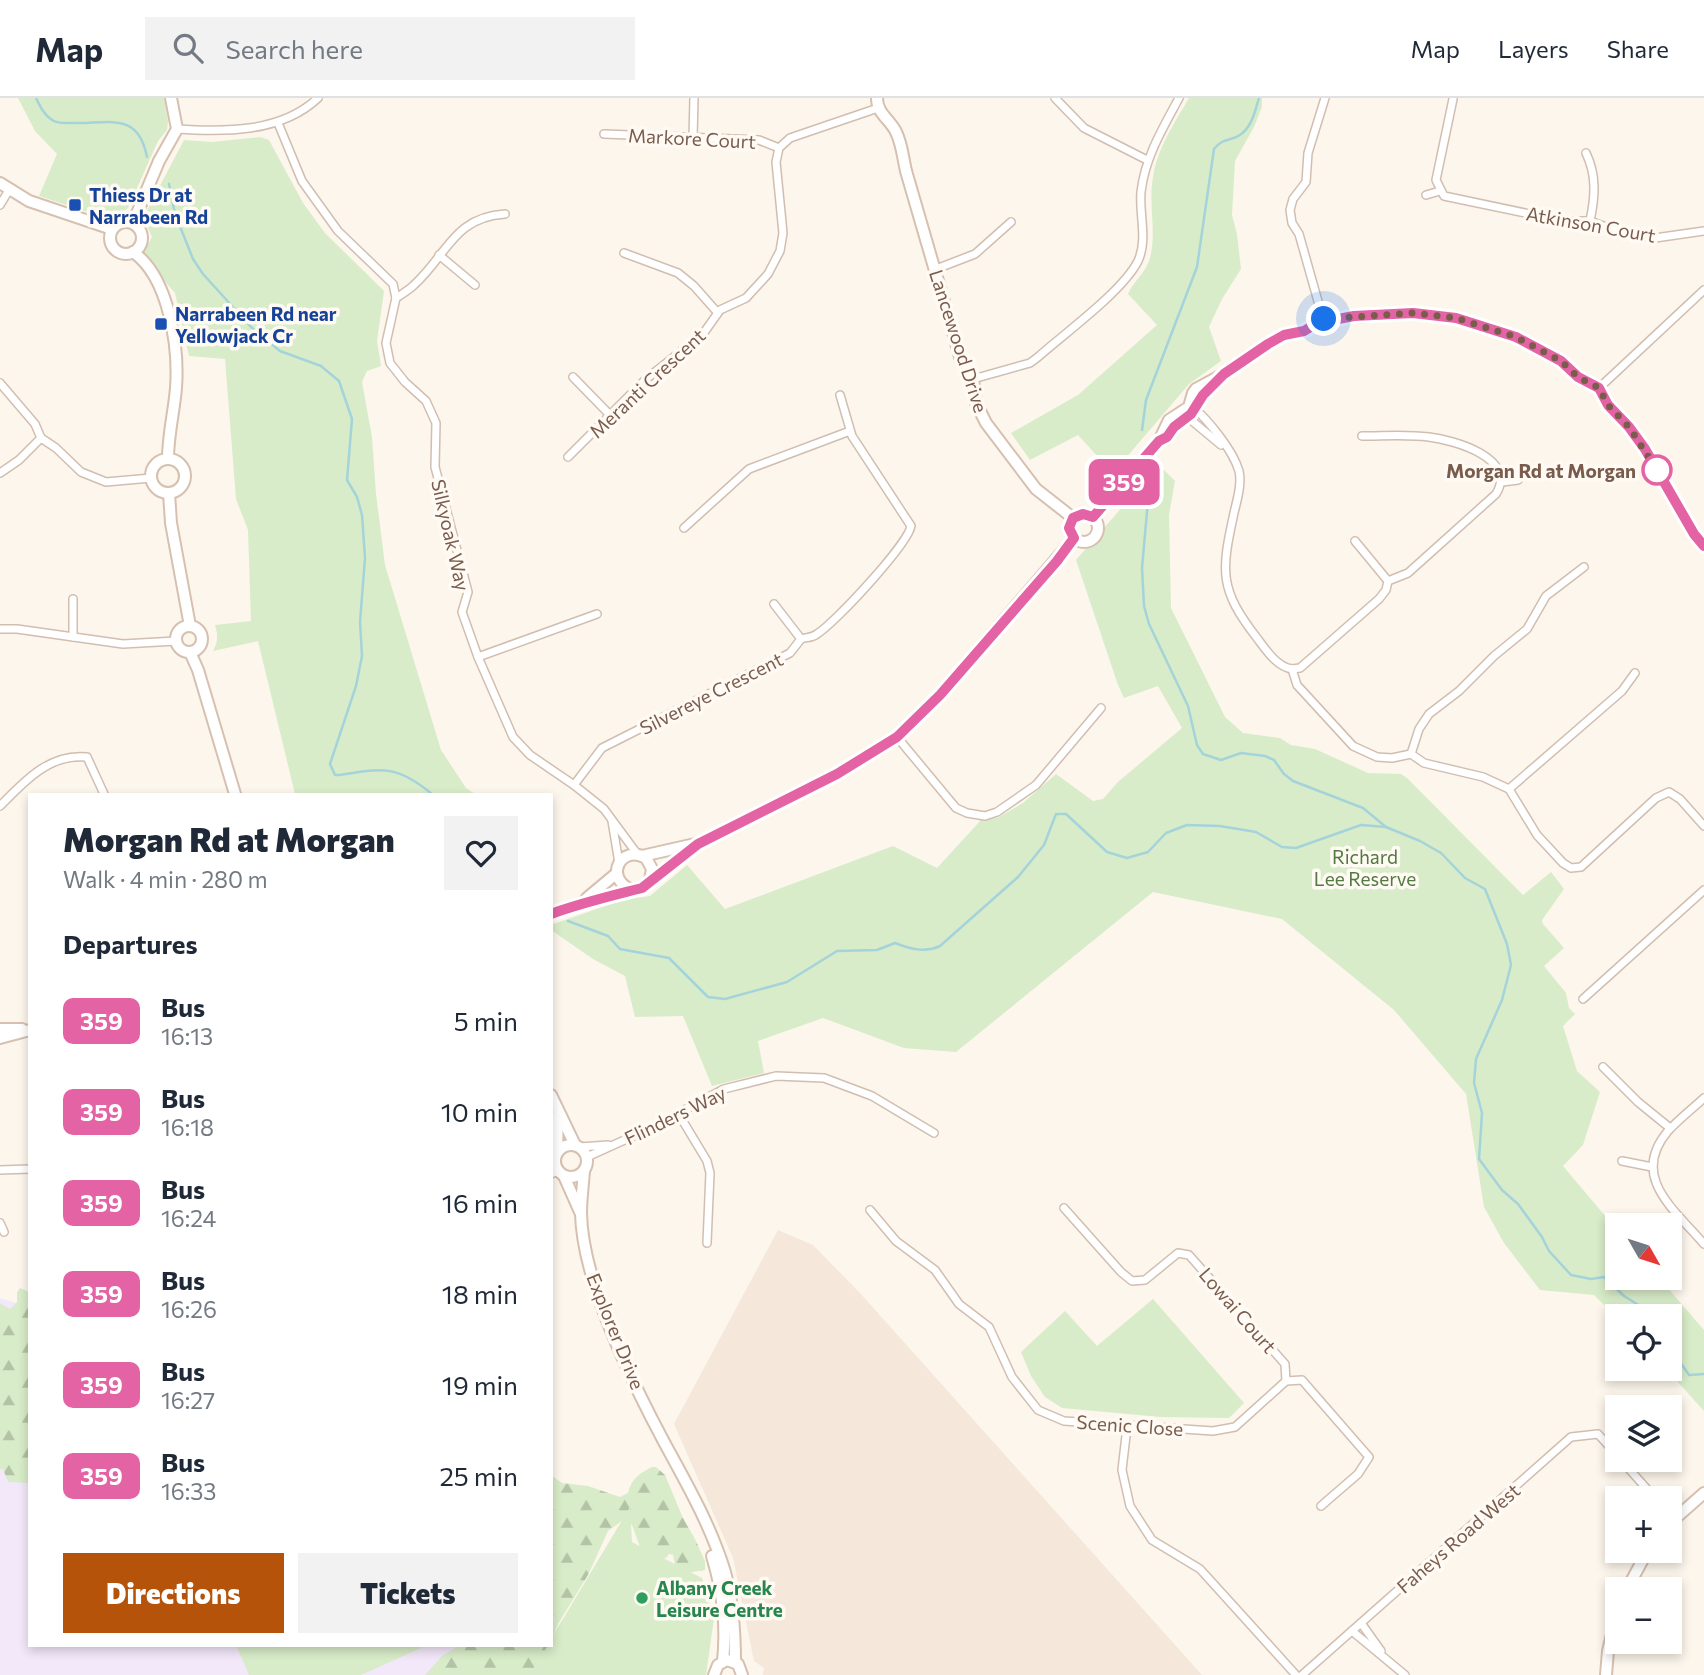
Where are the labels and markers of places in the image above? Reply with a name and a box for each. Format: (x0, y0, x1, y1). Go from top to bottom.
place label: Thiess Dr at Narrabeen Rd (89, 183, 208, 228)
marker: Thiess Dr at Narrabeen Rd (67, 197, 83, 213)
place label: Narrabeen Rd near Yellowjack Cr (175, 302, 337, 347)
marker: Narrabeen Rd near Yellowjack Cr (153, 316, 169, 332)
marker: Morgan Rd at Morgan (1642, 455, 1672, 485)
place label: Morgan Rd at Morgan (1446, 459, 1636, 482)
place label: Albany Creek Leisure Centre (656, 1576, 783, 1621)
marker: Albany Creek Leisure Centre (634, 1590, 650, 1606)

